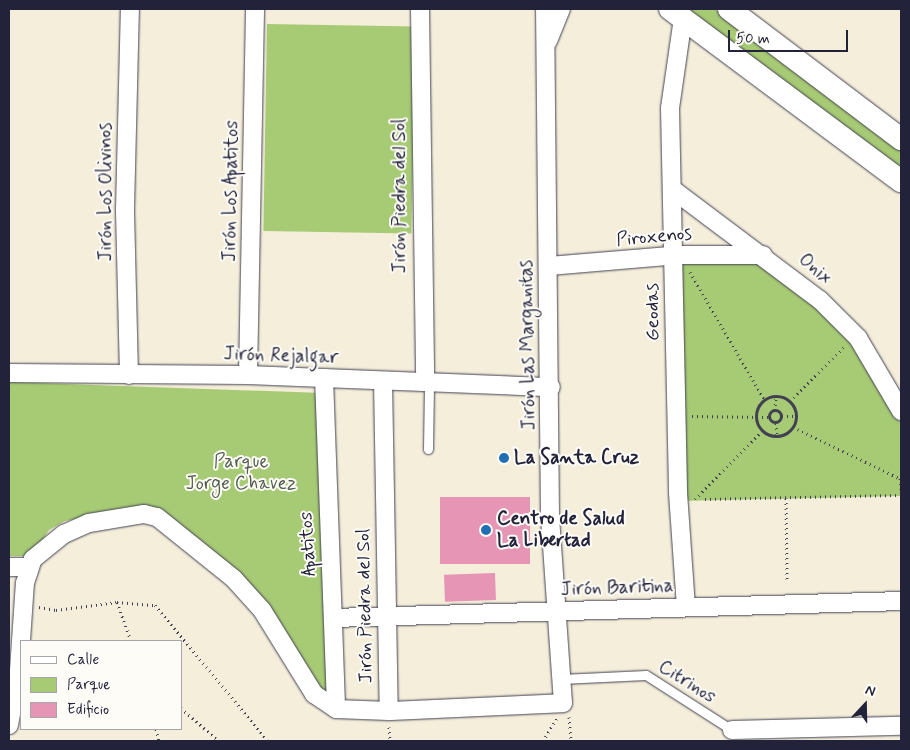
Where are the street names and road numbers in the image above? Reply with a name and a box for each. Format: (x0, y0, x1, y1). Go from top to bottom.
street label: Jirón Piedra del Sol (389, 118, 411, 274)
street label: Jirón Los Apatitos (218, 119, 244, 263)
street label: Jirón Los Olivinos (95, 121, 117, 263)
street label: Piroxenos (615, 222, 693, 252)
street label: Onix (794, 249, 836, 289)
street label: Jirón Las Marganitas (515, 259, 541, 431)
street label: Geodas (641, 283, 665, 341)
street label: Jirón Rejalgar (223, 343, 339, 369)
street label: Apatitos (295, 511, 321, 577)
street label: Jirón Piedra del Sol (352, 528, 378, 684)
street label: Jirón Baritina (561, 575, 673, 601)
street label: Citrinos (654, 655, 720, 709)

